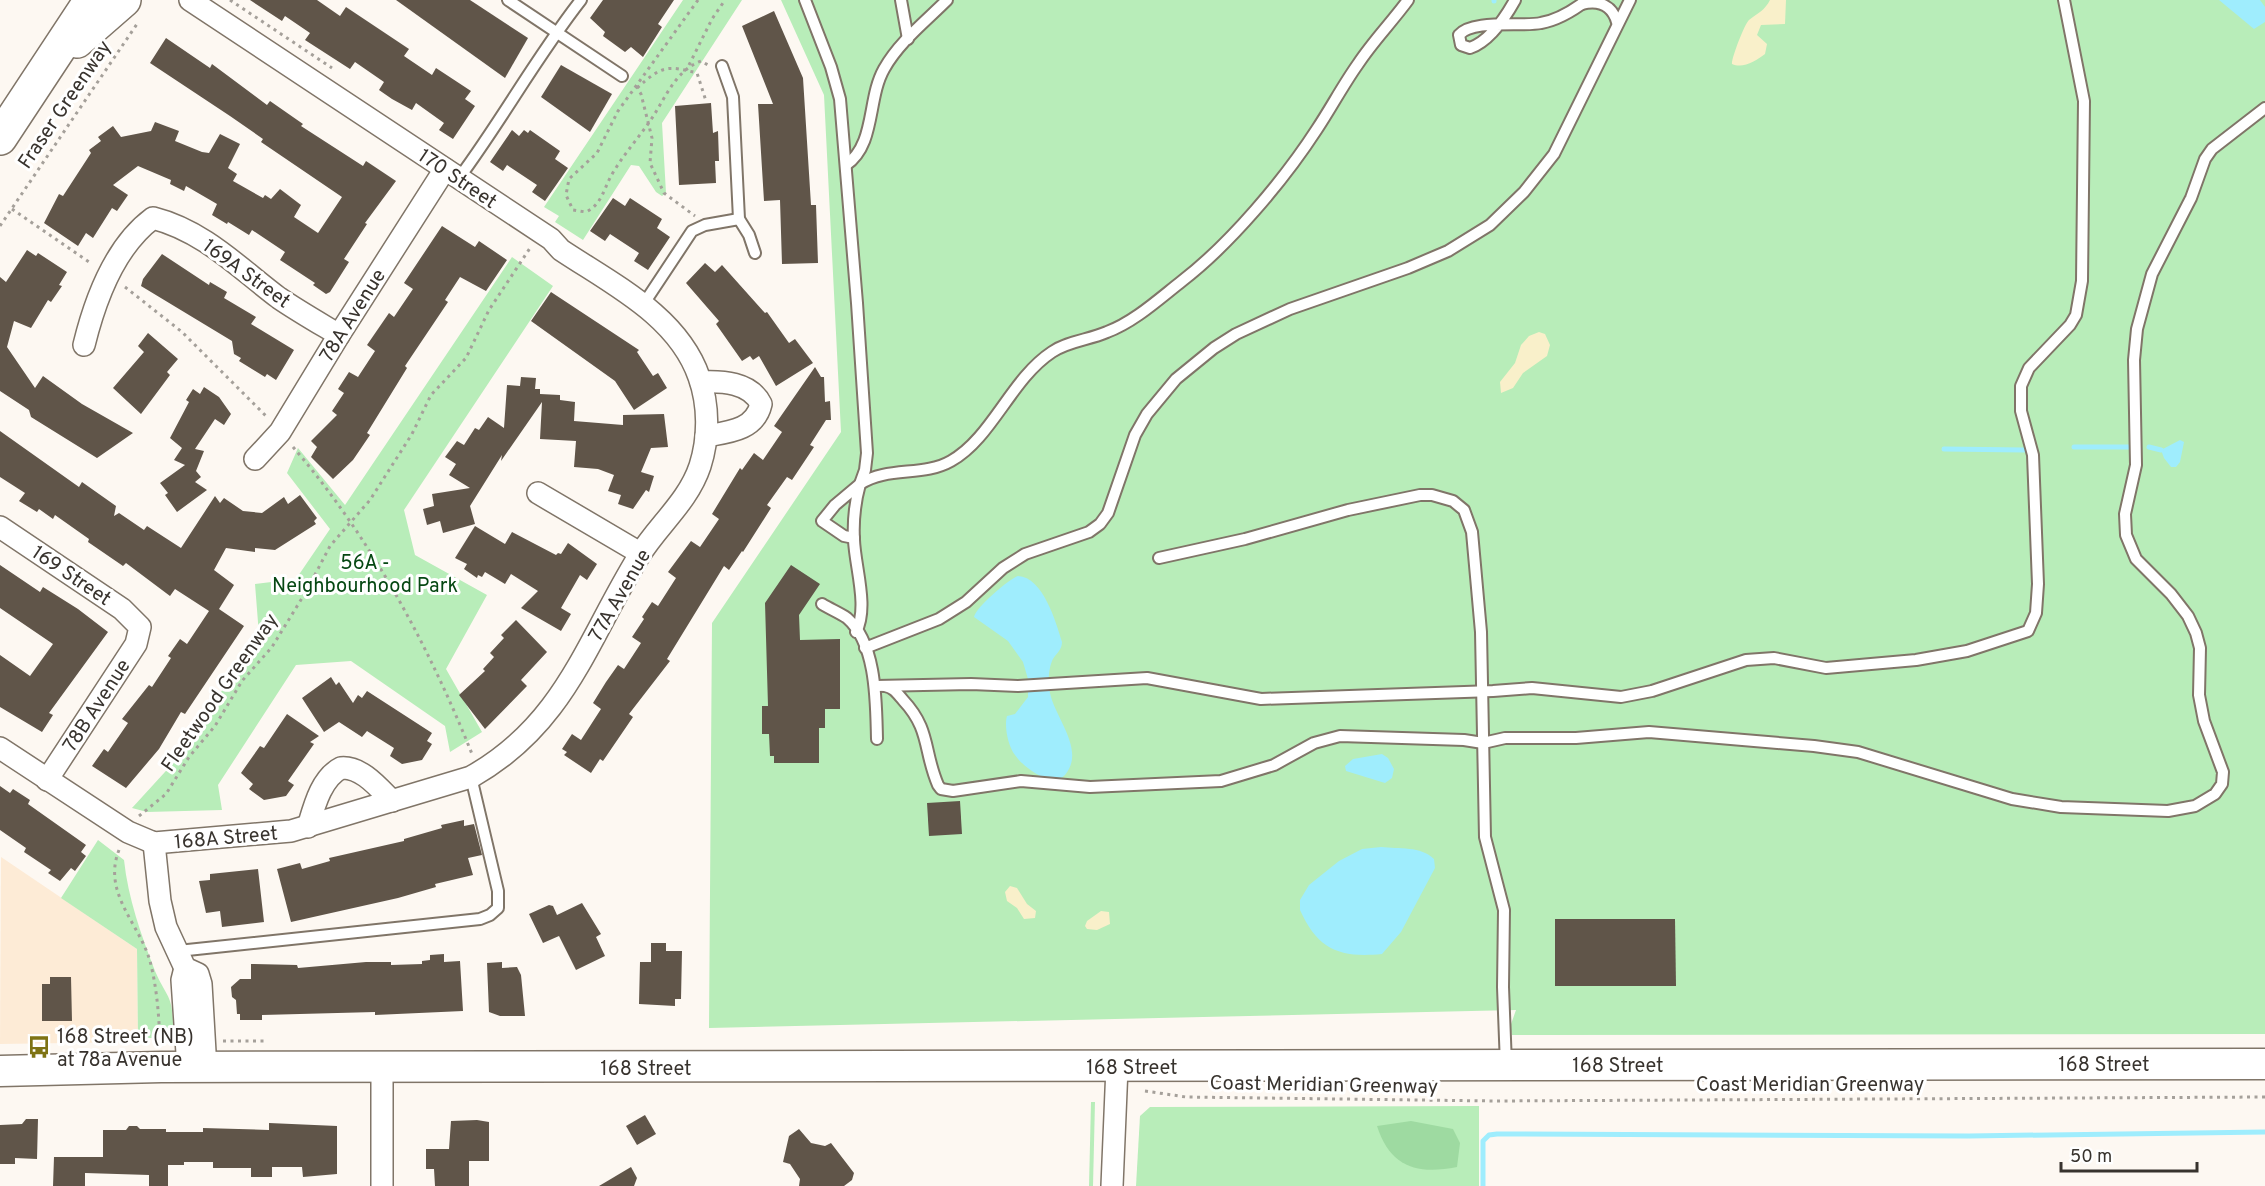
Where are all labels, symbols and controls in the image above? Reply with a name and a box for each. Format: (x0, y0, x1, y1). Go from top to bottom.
street label: Fraser Greenway (13, 36, 118, 174)
street label: 170 Street (412, 144, 501, 216)
street label: 169A Street (197, 234, 295, 315)
street label: 78A Avenue (315, 264, 393, 368)
street label: 169 Street (26, 541, 116, 613)
street label: 77A Avenue (584, 545, 658, 647)
park label: 56A - Neighbourhood Park (272, 551, 458, 600)
street label: Fleetwood Greenway (156, 609, 285, 777)
street label: 78B Avenue (58, 655, 137, 758)
street label: 168A Street (173, 822, 279, 856)
place label: 168 Street (NB) at 78a Avenue (57, 1025, 194, 1074)
bus stop icon: 168 Street (NB) at 78a Avenue (26, 1034, 52, 1060)
street label: 168 Street (2058, 1053, 2150, 1079)
street label: 168 Street (1572, 1054, 1664, 1080)
street label: 168 Street (1086, 1056, 1178, 1082)
street label: 168 Street (600, 1057, 692, 1083)
street label: Coast Meridian Greenway (1209, 1071, 1439, 1101)
street label: Coast Meridian Greenway (1696, 1073, 1924, 1099)
scale bar (2061, 1135, 2198, 1173)
text: 50 m (2070, 1146, 2112, 1169)

